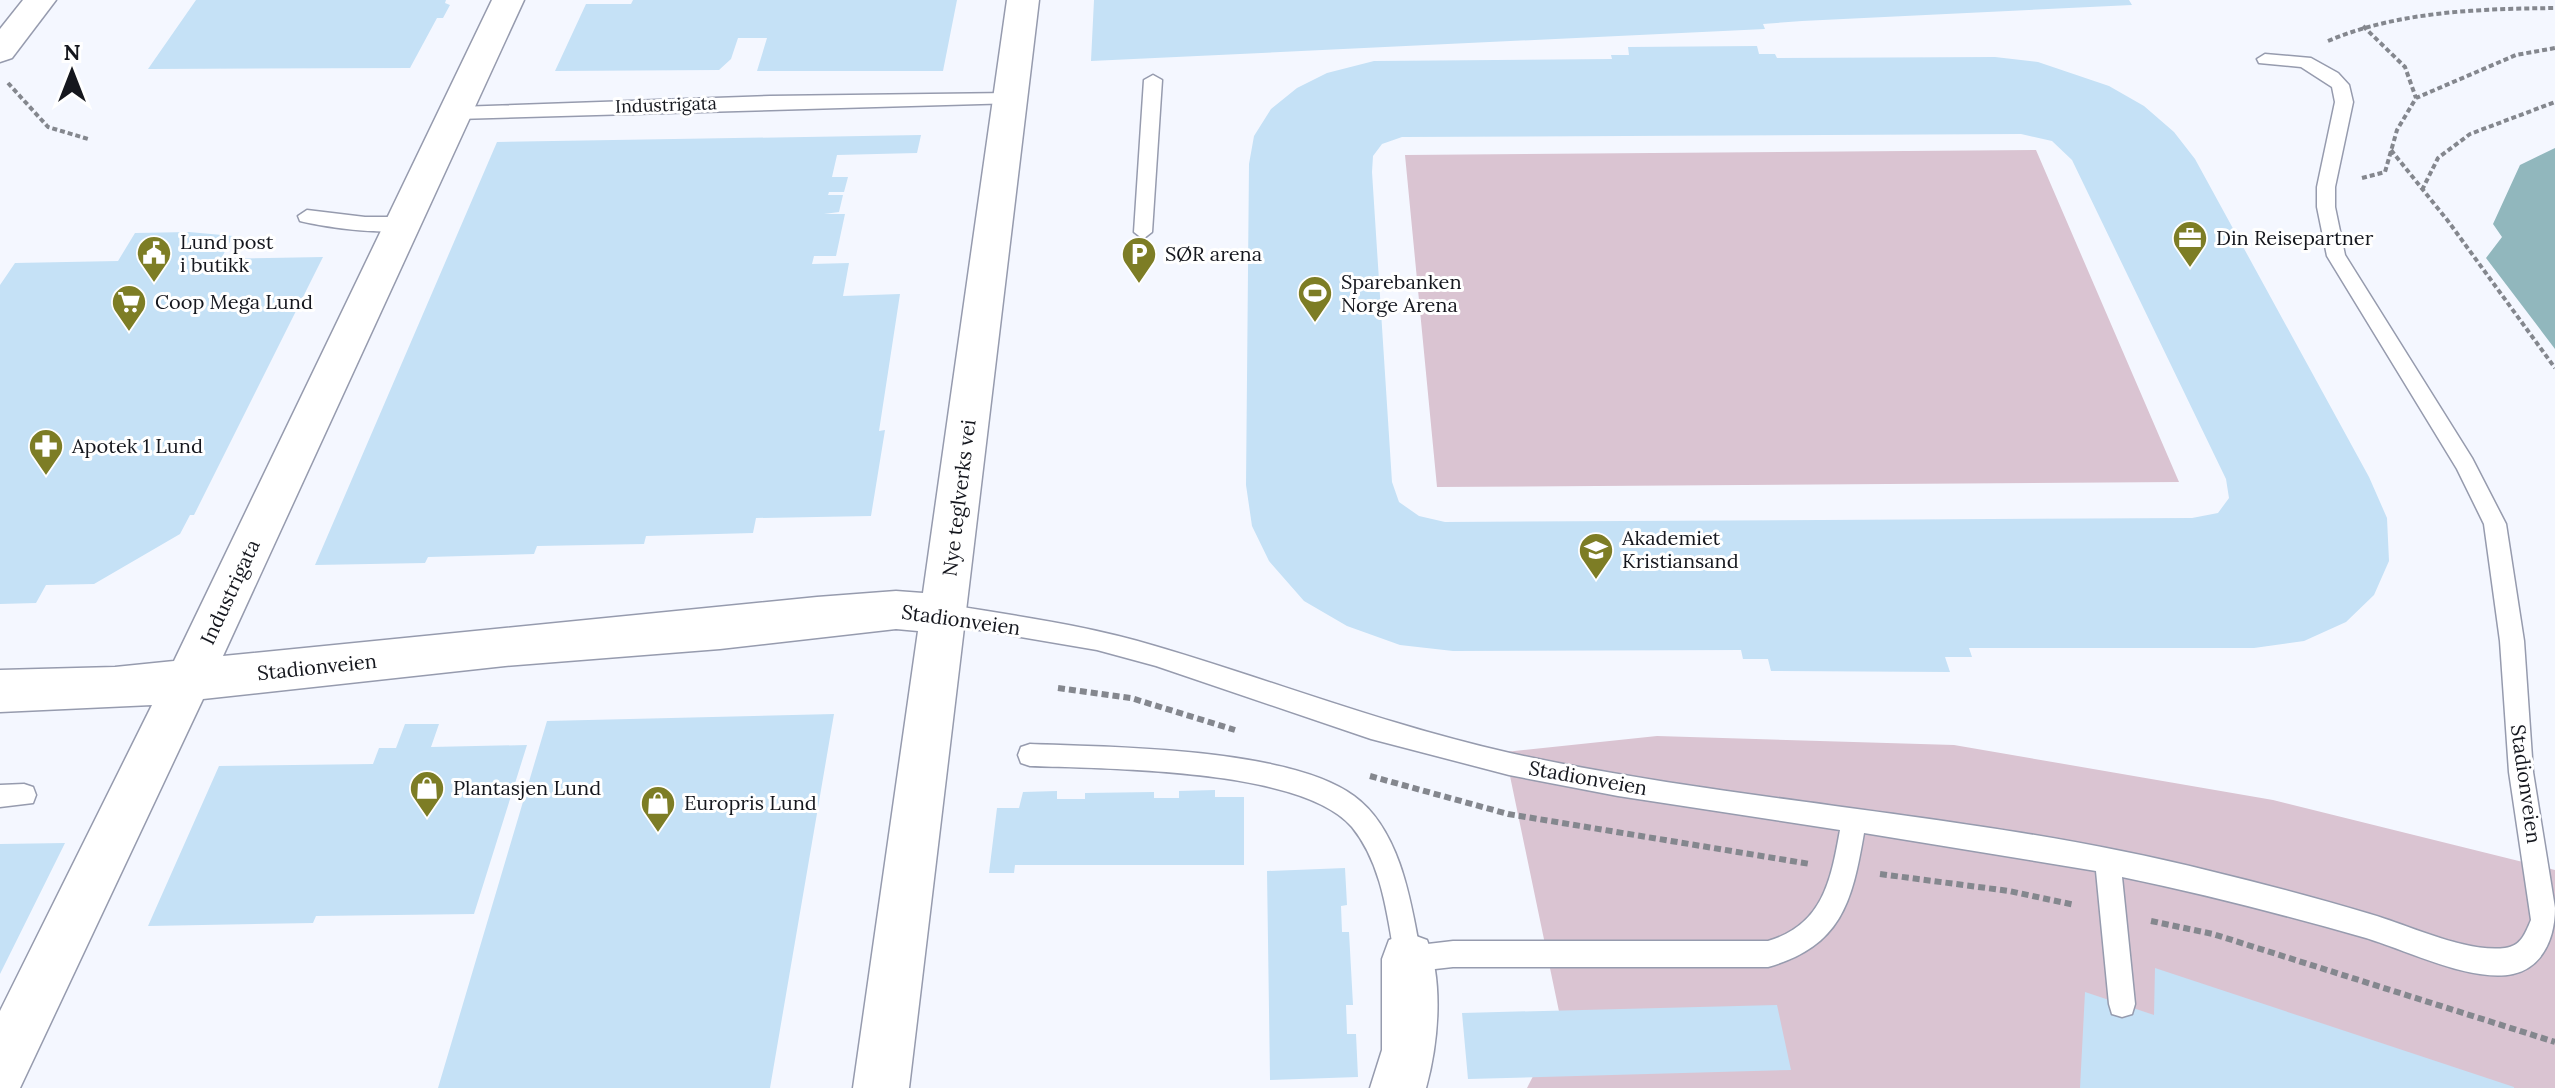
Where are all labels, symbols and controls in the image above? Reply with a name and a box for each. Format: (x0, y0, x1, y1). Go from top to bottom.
north arrow (32, 32, 112, 112)
text: N (63, 38, 81, 66)
street label: Industrigata (615, 91, 717, 118)
office icon: Din Reisepartner (2171, 219, 2209, 269)
place label: Din Reisepartner (2216, 225, 2374, 250)
place label: Lund post i butikk (180, 229, 274, 277)
public building icon: Lund post i butikk (135, 234, 173, 284)
parking icon: SØR arena (1120, 235, 1158, 285)
place label: SØR arena (1165, 241, 1262, 266)
place label: Sparebanken Norge Arena (1341, 269, 1462, 317)
sports icon: Sparebanken Norge Arena (1296, 274, 1334, 324)
supermarket icon: Coop Mega Lund (110, 283, 148, 333)
place label: Coop Mega Lund (155, 289, 313, 314)
street label: Nye teglverks vei (936, 418, 981, 578)
pharmacy icon: Apotek 1 Lund (27, 427, 65, 477)
place label: Apotek 1 Lund (71, 433, 203, 458)
place label: Akademiet Kristiansand (1621, 525, 1739, 573)
school or university icon: Akademiet Kristiansand (1577, 531, 1615, 581)
street label: Industrigata (194, 535, 265, 648)
street label: Stadionveien (900, 599, 1022, 640)
street label: Stadionveien (256, 648, 378, 685)
street label: Stadionveien (2506, 723, 2547, 845)
street label: Stadionveien (1527, 755, 1649, 800)
shop icon: Plantasjen Lund (408, 769, 446, 819)
place label: Plantasjen Lund (453, 775, 601, 800)
shop icon: Europris Lund (639, 784, 677, 834)
place label: Europris Lund (684, 790, 817, 815)

